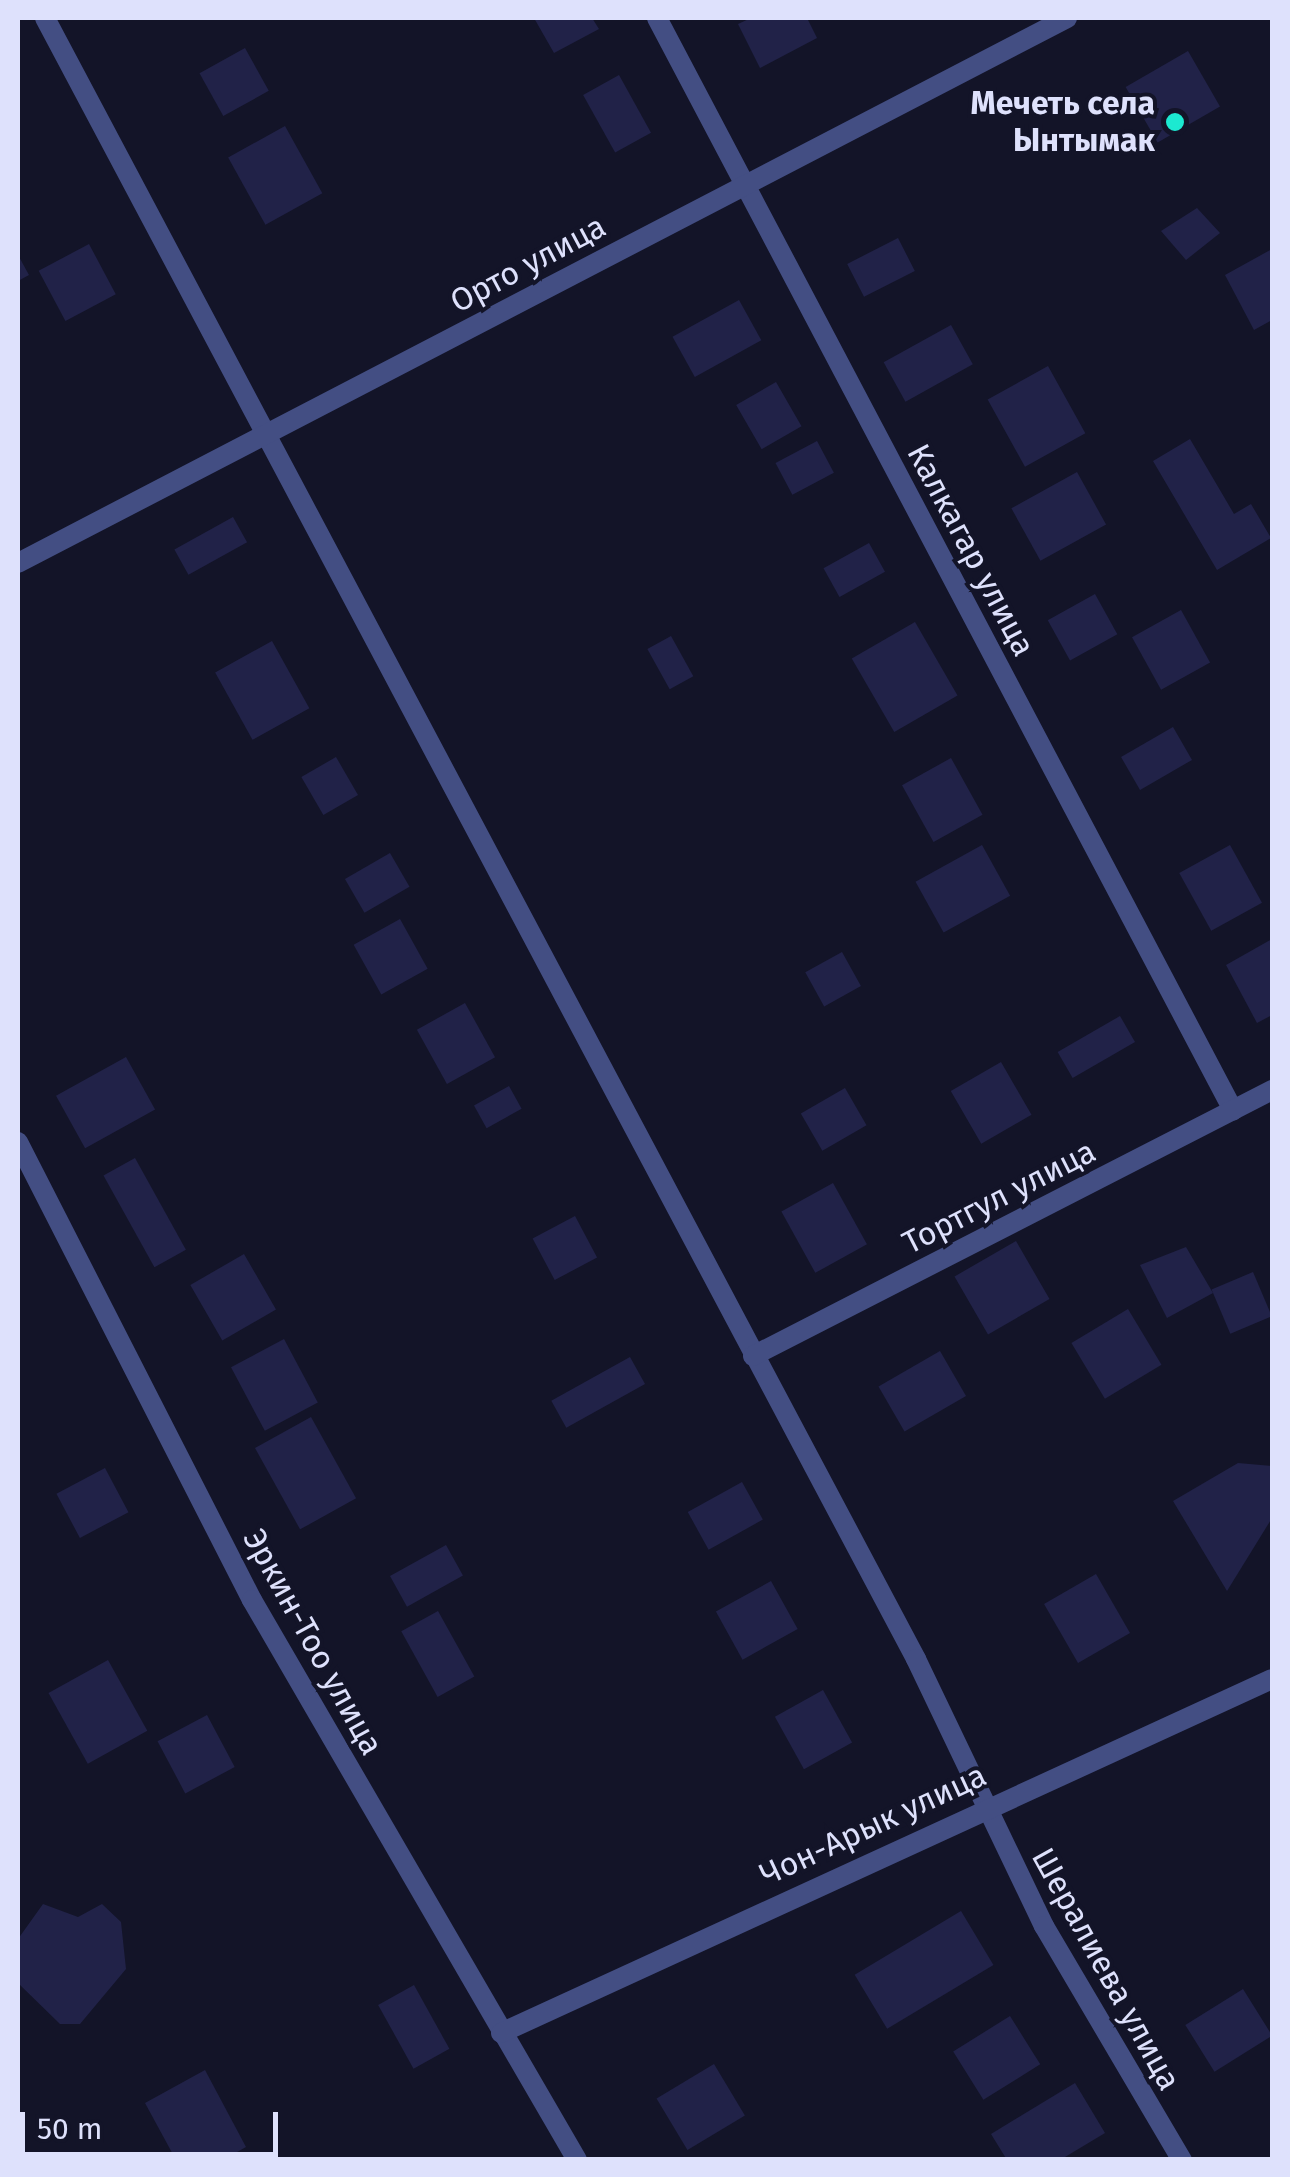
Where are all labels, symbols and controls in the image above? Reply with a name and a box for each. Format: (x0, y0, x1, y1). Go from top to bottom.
place label: Мечеть села Ынтымак (970, 85, 1155, 160)
marker: Мечеть села Ынтымак (1164, 111, 1186, 133)
street label: Орто улица (444, 207, 612, 321)
street label: Калкагар улица (899, 437, 1043, 663)
street label: Тортгул улица (896, 1132, 1102, 1262)
street label: Эркин-Тоо улица (235, 1522, 391, 1762)
street label: Чон-Арык улица (754, 1756, 992, 1894)
street label: Шералиева улица (1024, 1841, 1188, 2097)
scale bar (25, 2092, 282, 2154)
text: 50 m (37, 2111, 102, 2147)

